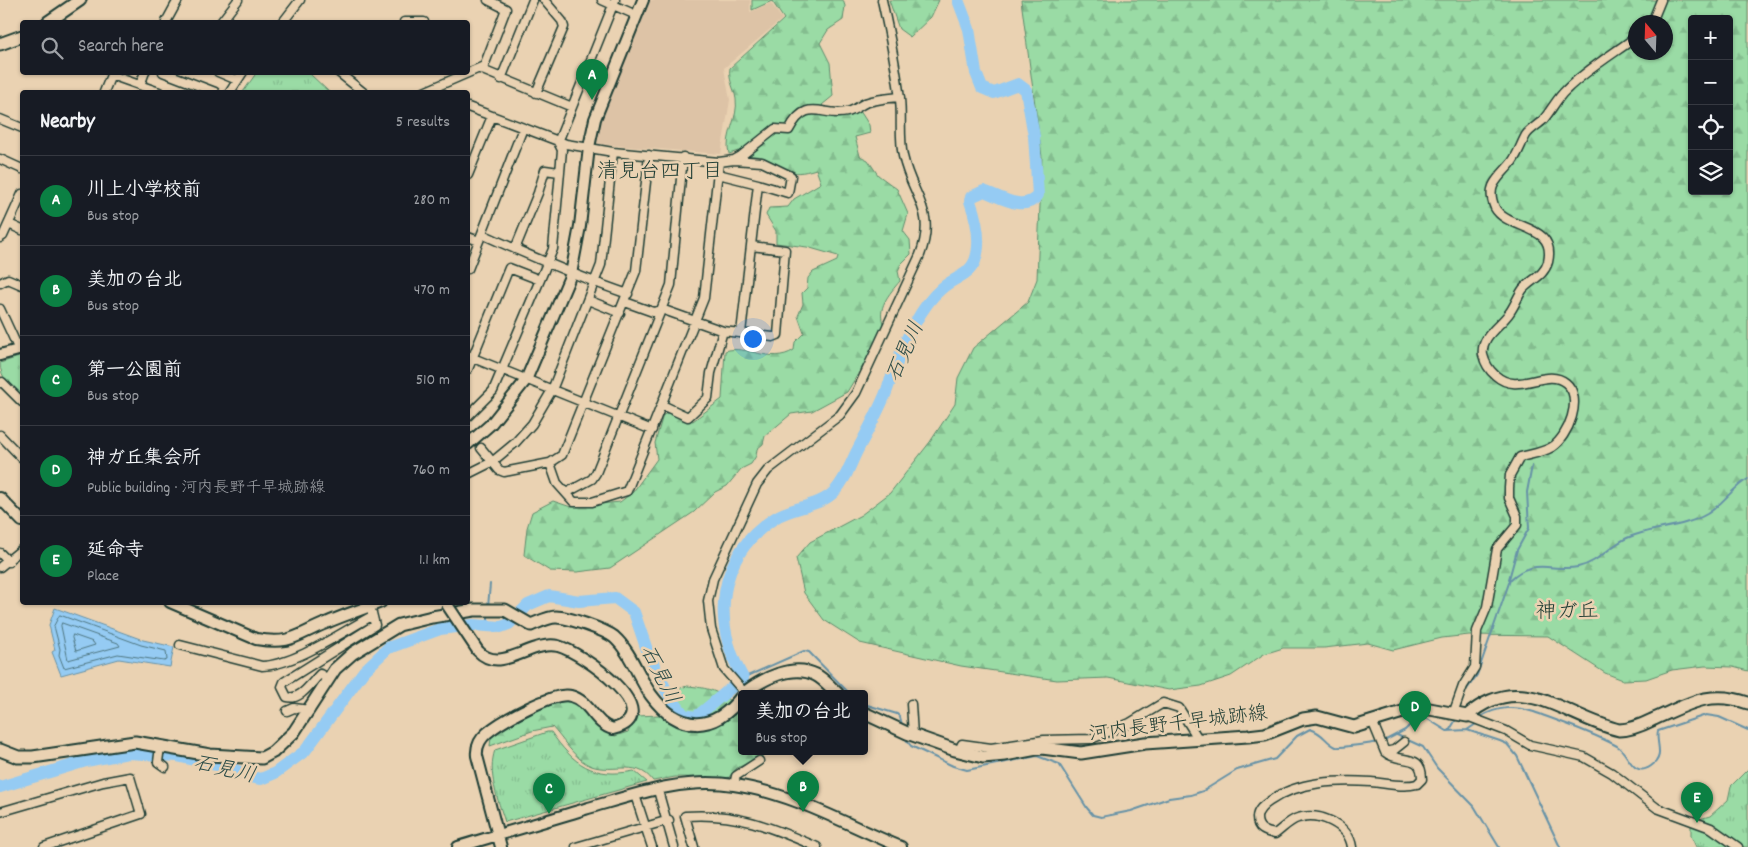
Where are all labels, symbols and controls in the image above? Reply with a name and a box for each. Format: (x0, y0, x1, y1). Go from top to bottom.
north arrow (1628, 15, 1673, 60)
map controls (1688, 15, 1733, 195)
button: + (1688, 15, 1733, 60)
search box (20, 20, 470, 75)
icon: search (38, 34, 66, 62)
text: Search here (78, 34, 164, 61)
pin: A (576, 59, 608, 100)
button: − (1688, 60, 1733, 105)
button: locate (1688, 105, 1733, 150)
text: Nearby (40, 108, 95, 138)
text: 5 results (396, 111, 450, 134)
button: layers (1688, 150, 1733, 195)
district label: 清見台四丁目 (597, 158, 723, 188)
text: 川上小学校前 (87, 178, 201, 205)
text: A (52, 189, 60, 212)
text: 280 m (413, 189, 450, 212)
text: Bus stop (87, 205, 139, 228)
text: 美加の台北 (87, 268, 182, 295)
text: B (52, 279, 60, 302)
text: 470 m (414, 279, 450, 302)
text: Bus stop (87, 295, 139, 318)
water label: 石見川 (880, 317, 933, 387)
your location (740, 326, 766, 352)
text: 第一公園前 (87, 358, 182, 385)
text: C (52, 369, 60, 392)
text: 510 m (416, 369, 450, 392)
text: Bus stop (87, 385, 139, 408)
text: 神ガ丘集会所 (87, 446, 201, 473)
text: D (52, 459, 60, 482)
text: 760 m (413, 459, 450, 482)
text: Public building · 河内長野千早城跡線 (87, 477, 325, 500)
text: 延命寺 (87, 538, 144, 565)
text: E (52, 549, 60, 572)
text: 1.1 km (419, 549, 450, 572)
text: Place (87, 565, 119, 588)
district label: 神ガ丘 (1536, 598, 1599, 628)
water label: 石見川 (631, 640, 686, 710)
popup (738, 690, 868, 755)
pin: D (1399, 691, 1431, 732)
text: 美加の台北 (755, 700, 851, 727)
street label: 河内長野千早城跡線 (1087, 700, 1269, 750)
text: Bus stop (755, 727, 808, 750)
water label: 石見川 (190, 749, 258, 793)
pin: B (787, 771, 819, 812)
pin: C (533, 773, 565, 814)
pin: E (1681, 782, 1713, 823)

